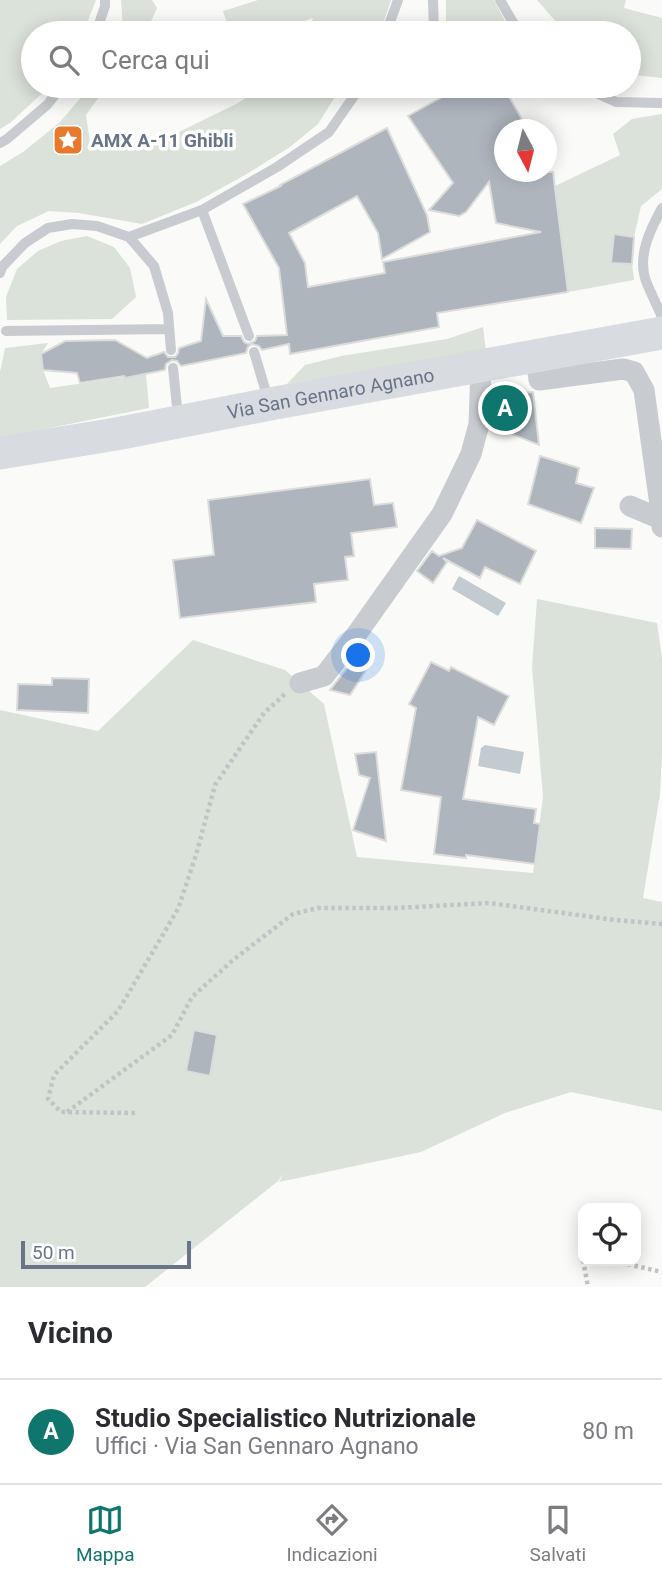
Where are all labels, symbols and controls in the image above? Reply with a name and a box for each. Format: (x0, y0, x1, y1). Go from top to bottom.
search box (21, 21, 641, 98)
icon: search (45, 41, 83, 79)
text: Cerca qui (101, 45, 210, 75)
north arrow (494, 119, 557, 182)
place icon: AMX A-11 Ghibli (51, 123, 85, 157)
place label: AMX A-11 Ghibli (91, 129, 233, 152)
street label: Via San Gennaro Agnano (225, 363, 436, 424)
pin: A (482, 382, 528, 434)
your location (341, 638, 375, 672)
map controls (578, 1203, 641, 1266)
button: locate (578, 1203, 641, 1266)
scale bar (21, 1238, 191, 1270)
text: 50 m (32, 1241, 75, 1264)
text: Vicino (28, 1315, 113, 1350)
text: Studio Specialistico Nutrizionale (95, 1403, 476, 1433)
text: A (43, 1418, 59, 1445)
text: 80 m (582, 1418, 634, 1445)
text: Uffici · Via San Gennaro Agnano (95, 1433, 419, 1460)
tab: Mappa (76, 1501, 135, 1566)
tab: Indicazioni (286, 1501, 378, 1566)
tab: Salvati (530, 1501, 586, 1566)

